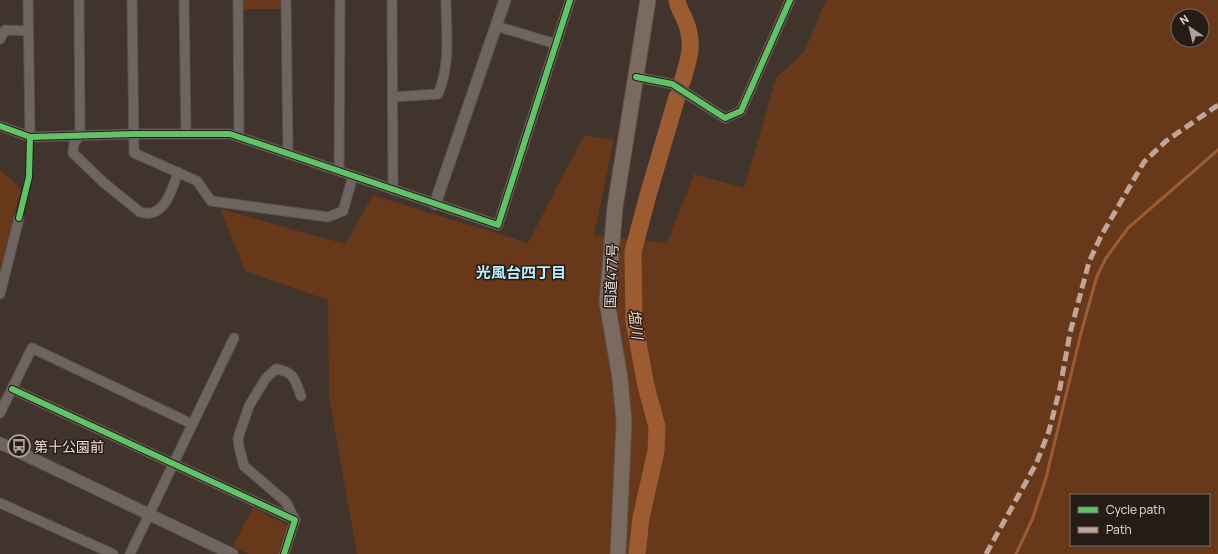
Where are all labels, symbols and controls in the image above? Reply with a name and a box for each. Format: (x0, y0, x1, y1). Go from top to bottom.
north arrow (1170, 8, 1210, 48)
text: N (1176, 11, 1192, 28)
street label: 国道477号 (600, 243, 622, 309)
district label: 光風台四丁目 (476, 262, 566, 283)
water label: 塩川 (624, 308, 648, 342)
bus stop icon: 第十公園前 (6, 433, 32, 459)
place label: 第十公園前 (34, 437, 104, 456)
legend (1070, 494, 1210, 546)
text: Cycle path (1106, 501, 1165, 518)
text: Path (1106, 521, 1132, 538)

